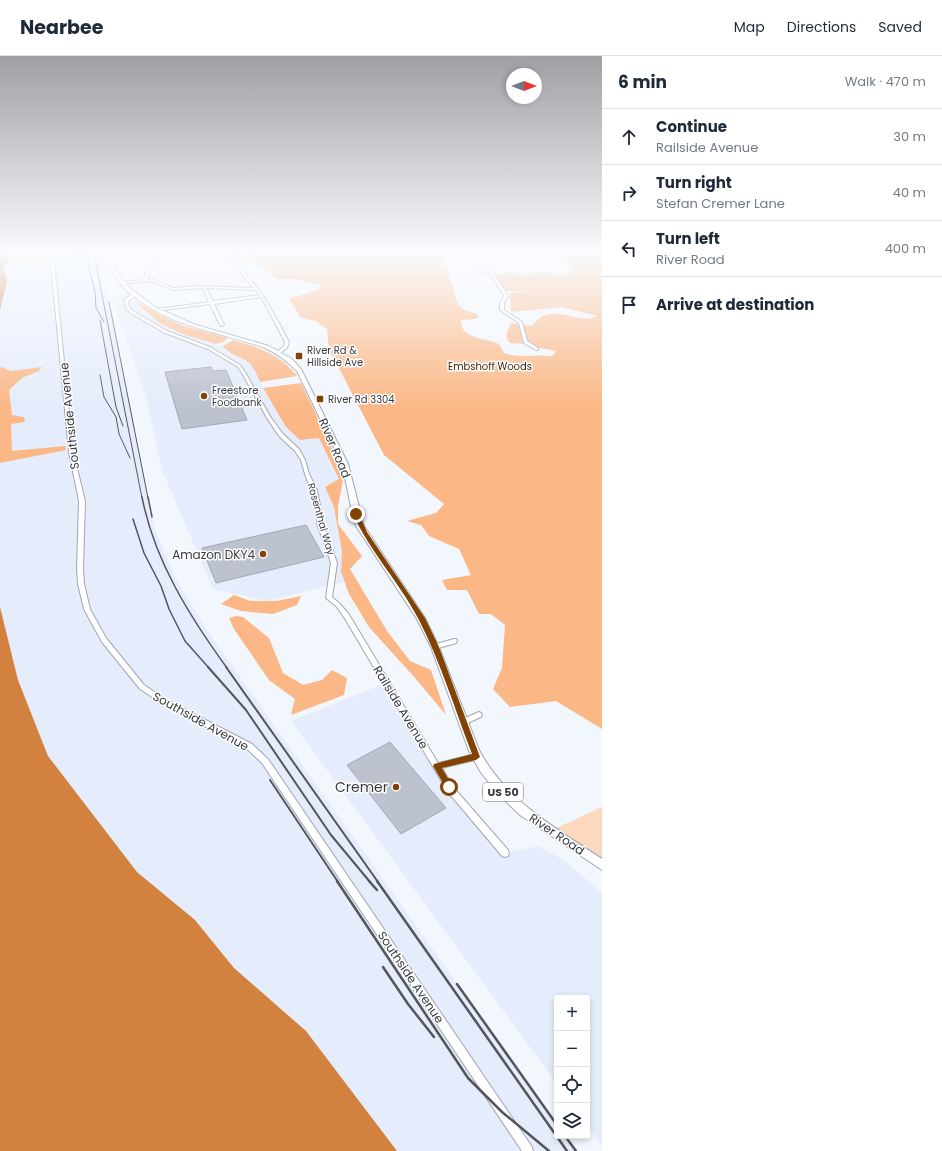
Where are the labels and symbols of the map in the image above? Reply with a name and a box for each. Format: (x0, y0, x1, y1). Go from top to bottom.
north arrow (506, 68, 542, 104)
place label: River Rd & Hillside Ave (307, 343, 363, 370)
marker: River Rd & Hillside Ave (294, 351, 304, 361)
park label: Embshoff Woods (448, 359, 532, 374)
street label: Southside Avenue (55, 362, 83, 470)
place label: Freestore Foodbank (212, 383, 263, 410)
marker: Freestore Foodbank (199, 391, 209, 401)
place label: River Rd 3304 (328, 392, 395, 407)
marker: River Rd 3304 (315, 394, 325, 404)
street label: River Road (315, 416, 355, 480)
street label: Rosenthal Way (304, 481, 339, 557)
route end (347, 505, 365, 523)
place label: Amazon DKY4 (172, 546, 255, 563)
marker: Amazon DKY4 (258, 549, 268, 559)
street label: Railside Avenue (369, 662, 433, 752)
street label: Southside Avenue (150, 688, 252, 754)
place label: Cremer (335, 777, 388, 797)
route start (440, 778, 458, 796)
marker: Cremer (391, 782, 401, 792)
road number: US 50 (483, 783, 523, 801)
street label: River Road (526, 809, 588, 859)
street label: Southside Avenue (374, 928, 448, 1026)

